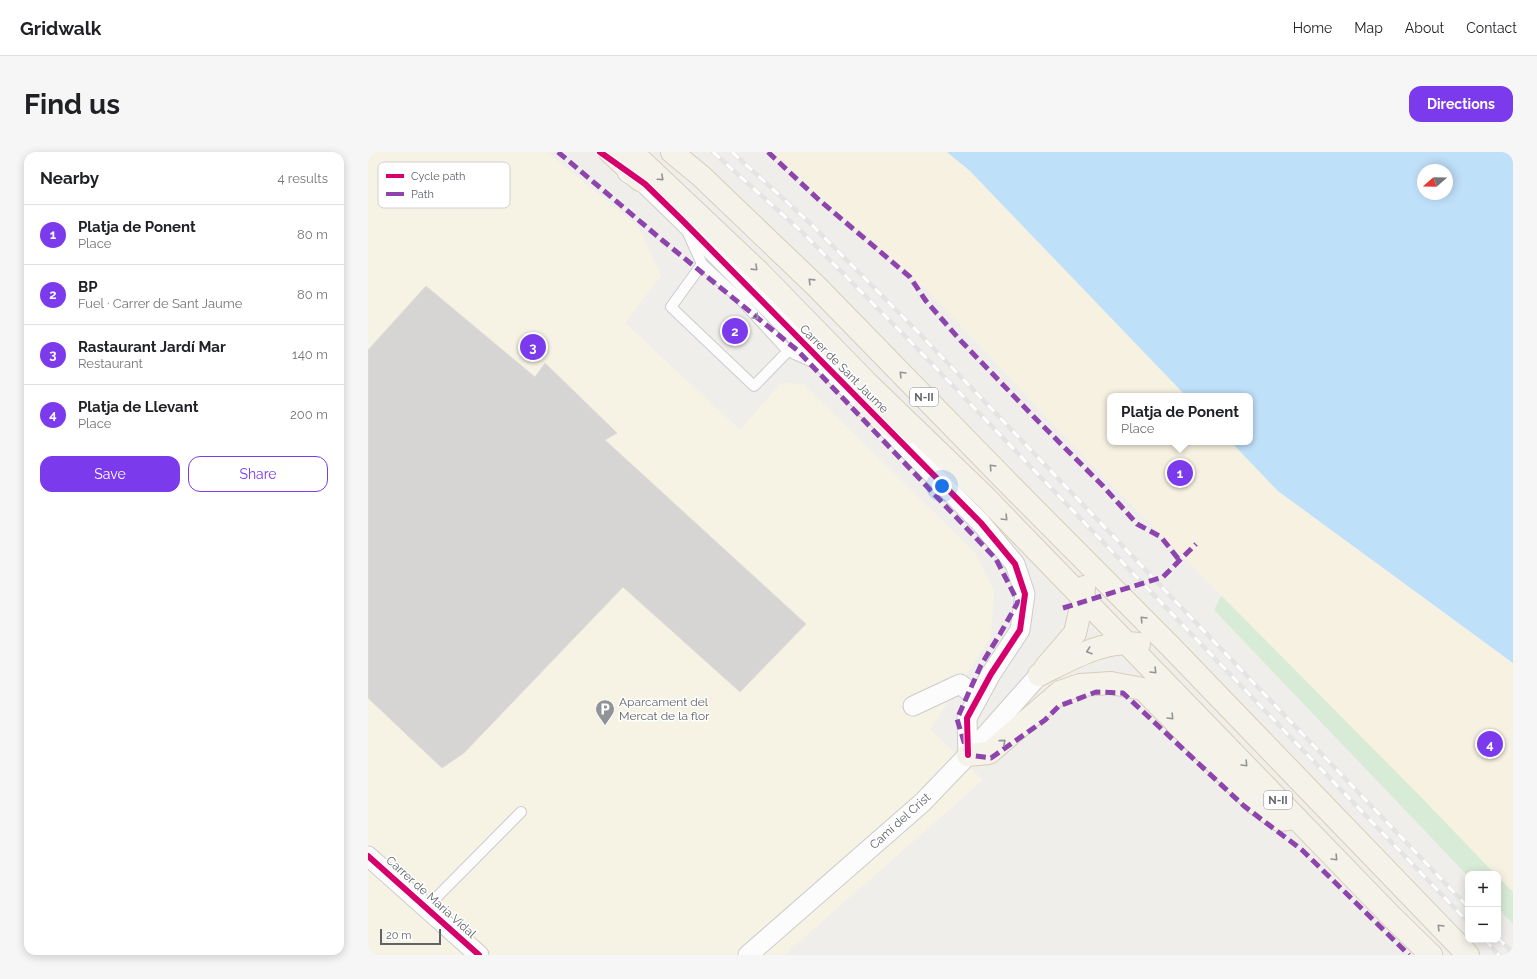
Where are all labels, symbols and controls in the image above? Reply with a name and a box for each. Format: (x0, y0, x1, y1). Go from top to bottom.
text: Gridwalk (20, 17, 101, 39)
text: Home (1293, 20, 1332, 36)
text: Map (1354, 20, 1383, 36)
text: About (1405, 20, 1444, 36)
text: Contact (1466, 20, 1517, 36)
button: Directions (1409, 86, 1513, 122)
text: Find us (24, 88, 120, 121)
legend (378, 162, 510, 208)
north arrow (1417, 164, 1453, 200)
text: Nearby (40, 168, 99, 188)
text: Cycle path (411, 170, 465, 183)
text: 4 results (277, 171, 328, 186)
one-way arrow (656, 174, 663, 181)
text: Path (411, 188, 434, 201)
text: Platja de Ponent (78, 218, 196, 236)
text: 1 (50, 227, 56, 242)
text: 80 m (297, 227, 328, 242)
text: Place (78, 236, 111, 251)
one-way arrow (750, 263, 758, 271)
text: BP (78, 278, 98, 296)
one-way arrow (808, 278, 816, 286)
text: 2 (49, 287, 57, 302)
text: 80 m (297, 287, 328, 302)
text: Fuel · Carrer de Sant Jaume (78, 296, 242, 311)
one-way arrow (751, 312, 758, 319)
pin: 2 (722, 316, 748, 346)
street label: Carrer de Sant Jaume (797, 322, 891, 416)
pin: 3 (520, 332, 546, 362)
text: Rastaurant Jardí Mar (78, 338, 226, 356)
text: 3 (49, 347, 57, 362)
text: 140 m (292, 347, 328, 362)
text: Restaurant (78, 356, 143, 371)
one-way arrow (899, 371, 907, 379)
road number: N-II (910, 388, 938, 406)
popup (1107, 393, 1253, 445)
text: Platja de Llevant (78, 398, 198, 416)
text: Platja de Ponent (1121, 403, 1239, 421)
text: 4 (49, 407, 57, 422)
text: 200 m (290, 407, 328, 422)
text: Place (78, 416, 111, 431)
text: Place (1121, 421, 1154, 436)
button: Save (40, 456, 180, 492)
button: Share (188, 456, 328, 492)
pin: 1 (1167, 458, 1193, 488)
one-way arrow (990, 464, 997, 472)
your location (932, 476, 952, 496)
one-way arrow (1000, 513, 1008, 521)
one-way arrow (1140, 616, 1148, 624)
one-way arrow (1086, 647, 1093, 655)
one-way arrow (1150, 666, 1157, 674)
place label: Aparcament del Mercat de la flor (619, 695, 710, 723)
parking icon: Aparcament del Mercat de la flor (594, 698, 616, 726)
one-way arrow (1166, 712, 1174, 720)
pin: 4 (1477, 729, 1503, 759)
one-way arrow (998, 739, 1006, 746)
one-way arrow (1240, 759, 1247, 767)
street label: Camí del Crist (867, 790, 933, 852)
road number: N-II (1264, 791, 1292, 809)
street label: Carrer de Maria Vidal (383, 853, 479, 941)
one-way arrow (1330, 853, 1338, 861)
map controls (1465, 871, 1501, 943)
button: + (1465, 871, 1501, 907)
button: − (1465, 907, 1501, 943)
one-way arrow (1438, 924, 1445, 932)
scale bar (380, 927, 441, 946)
text: 20 m (386, 929, 411, 942)

